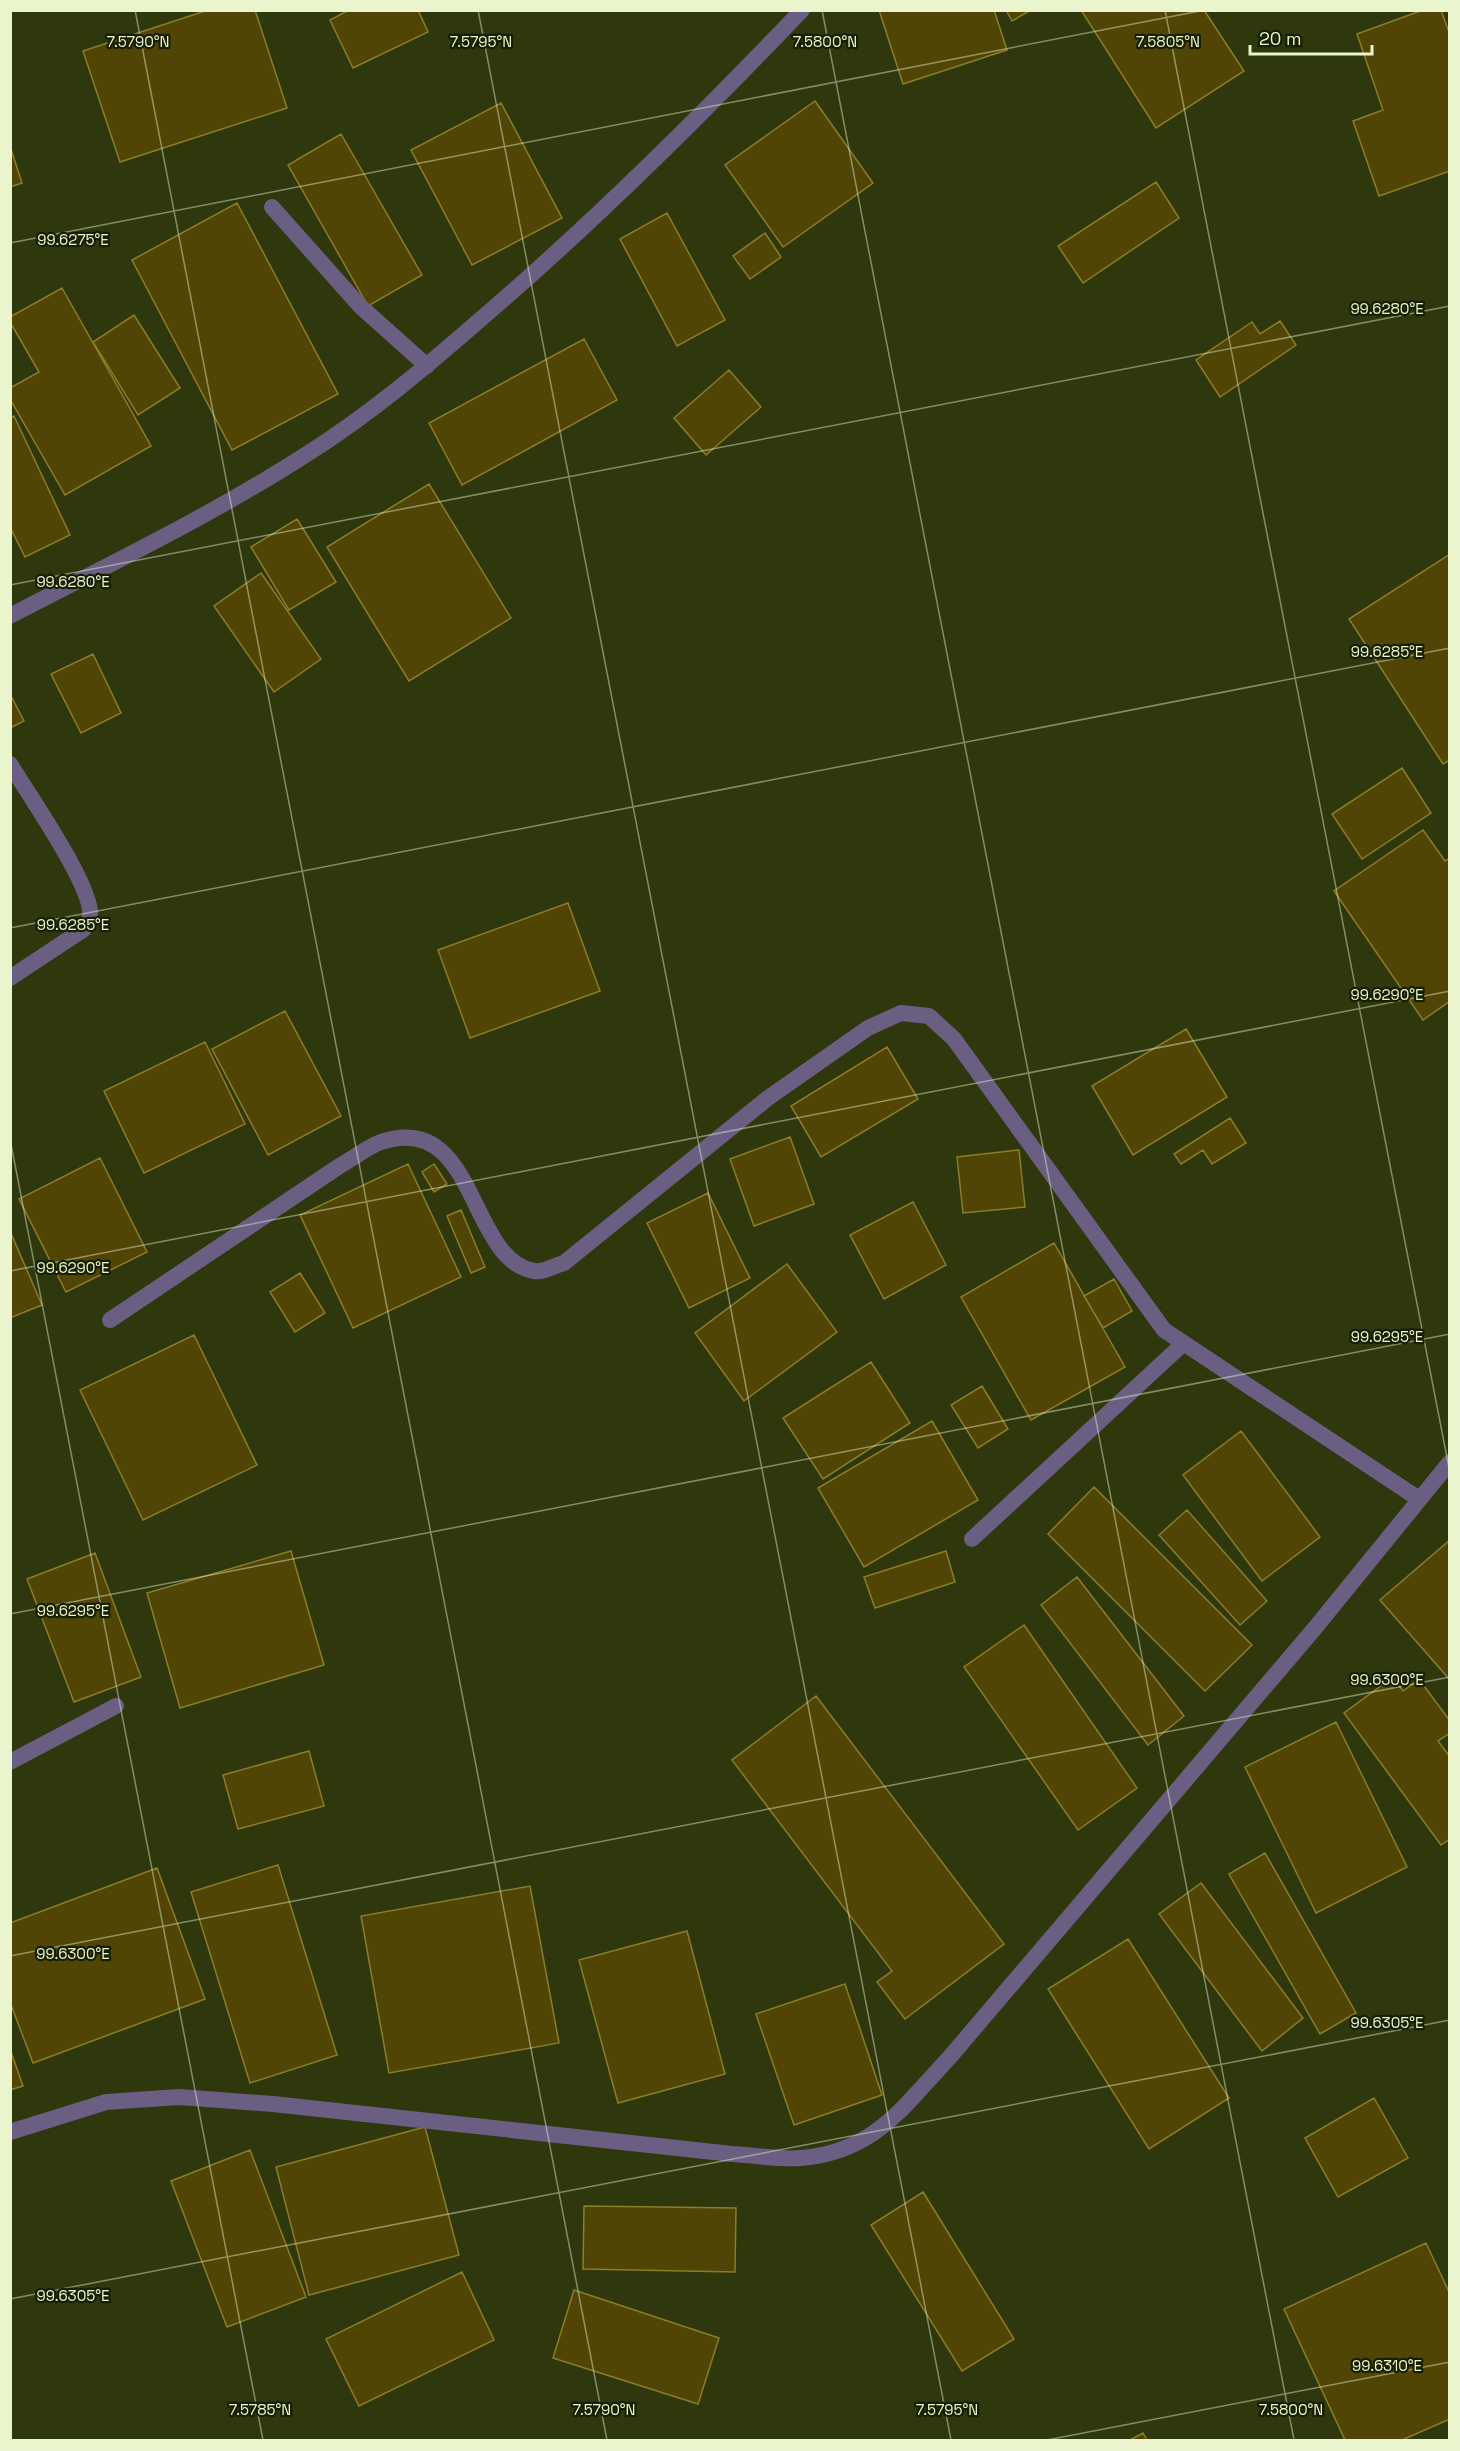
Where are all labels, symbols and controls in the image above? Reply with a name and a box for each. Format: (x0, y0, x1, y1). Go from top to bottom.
scale bar (1250, 18, 1372, 56)
text: 20 m (1259, 27, 1302, 50)
text: 7.5790°N (107, 32, 169, 51)
text: 7.5795°N (450, 32, 512, 51)
text: 7.5800°N (793, 32, 857, 51)
text: 7.5805°N (1136, 32, 1200, 51)
text: 99.6275°E (37, 230, 109, 249)
text: 99.6280°E (1350, 299, 1424, 318)
text: 99.6280°E (36, 572, 110, 591)
text: 99.6285°E (1351, 642, 1423, 661)
text: 99.6285°E (37, 915, 109, 934)
text: 99.6290°E (1351, 985, 1423, 1004)
text: 99.6290°E (37, 1258, 109, 1277)
text: 99.6295°E (1351, 1327, 1423, 1346)
text: 99.6295°E (37, 1601, 109, 1620)
text: 99.6300°E (1350, 1670, 1424, 1689)
text: 99.6300°E (36, 1944, 110, 1963)
text: 99.6305°E (1351, 2013, 1423, 2032)
text: 99.6305°E (37, 2286, 109, 2305)
text: 99.6310°E (1352, 2356, 1422, 2375)
text: 7.5785°N (229, 2400, 291, 2419)
text: 7.5790°N (573, 2400, 635, 2419)
text: 7.5795°N (916, 2400, 978, 2419)
text: 7.5800°N (1259, 2400, 1323, 2419)

